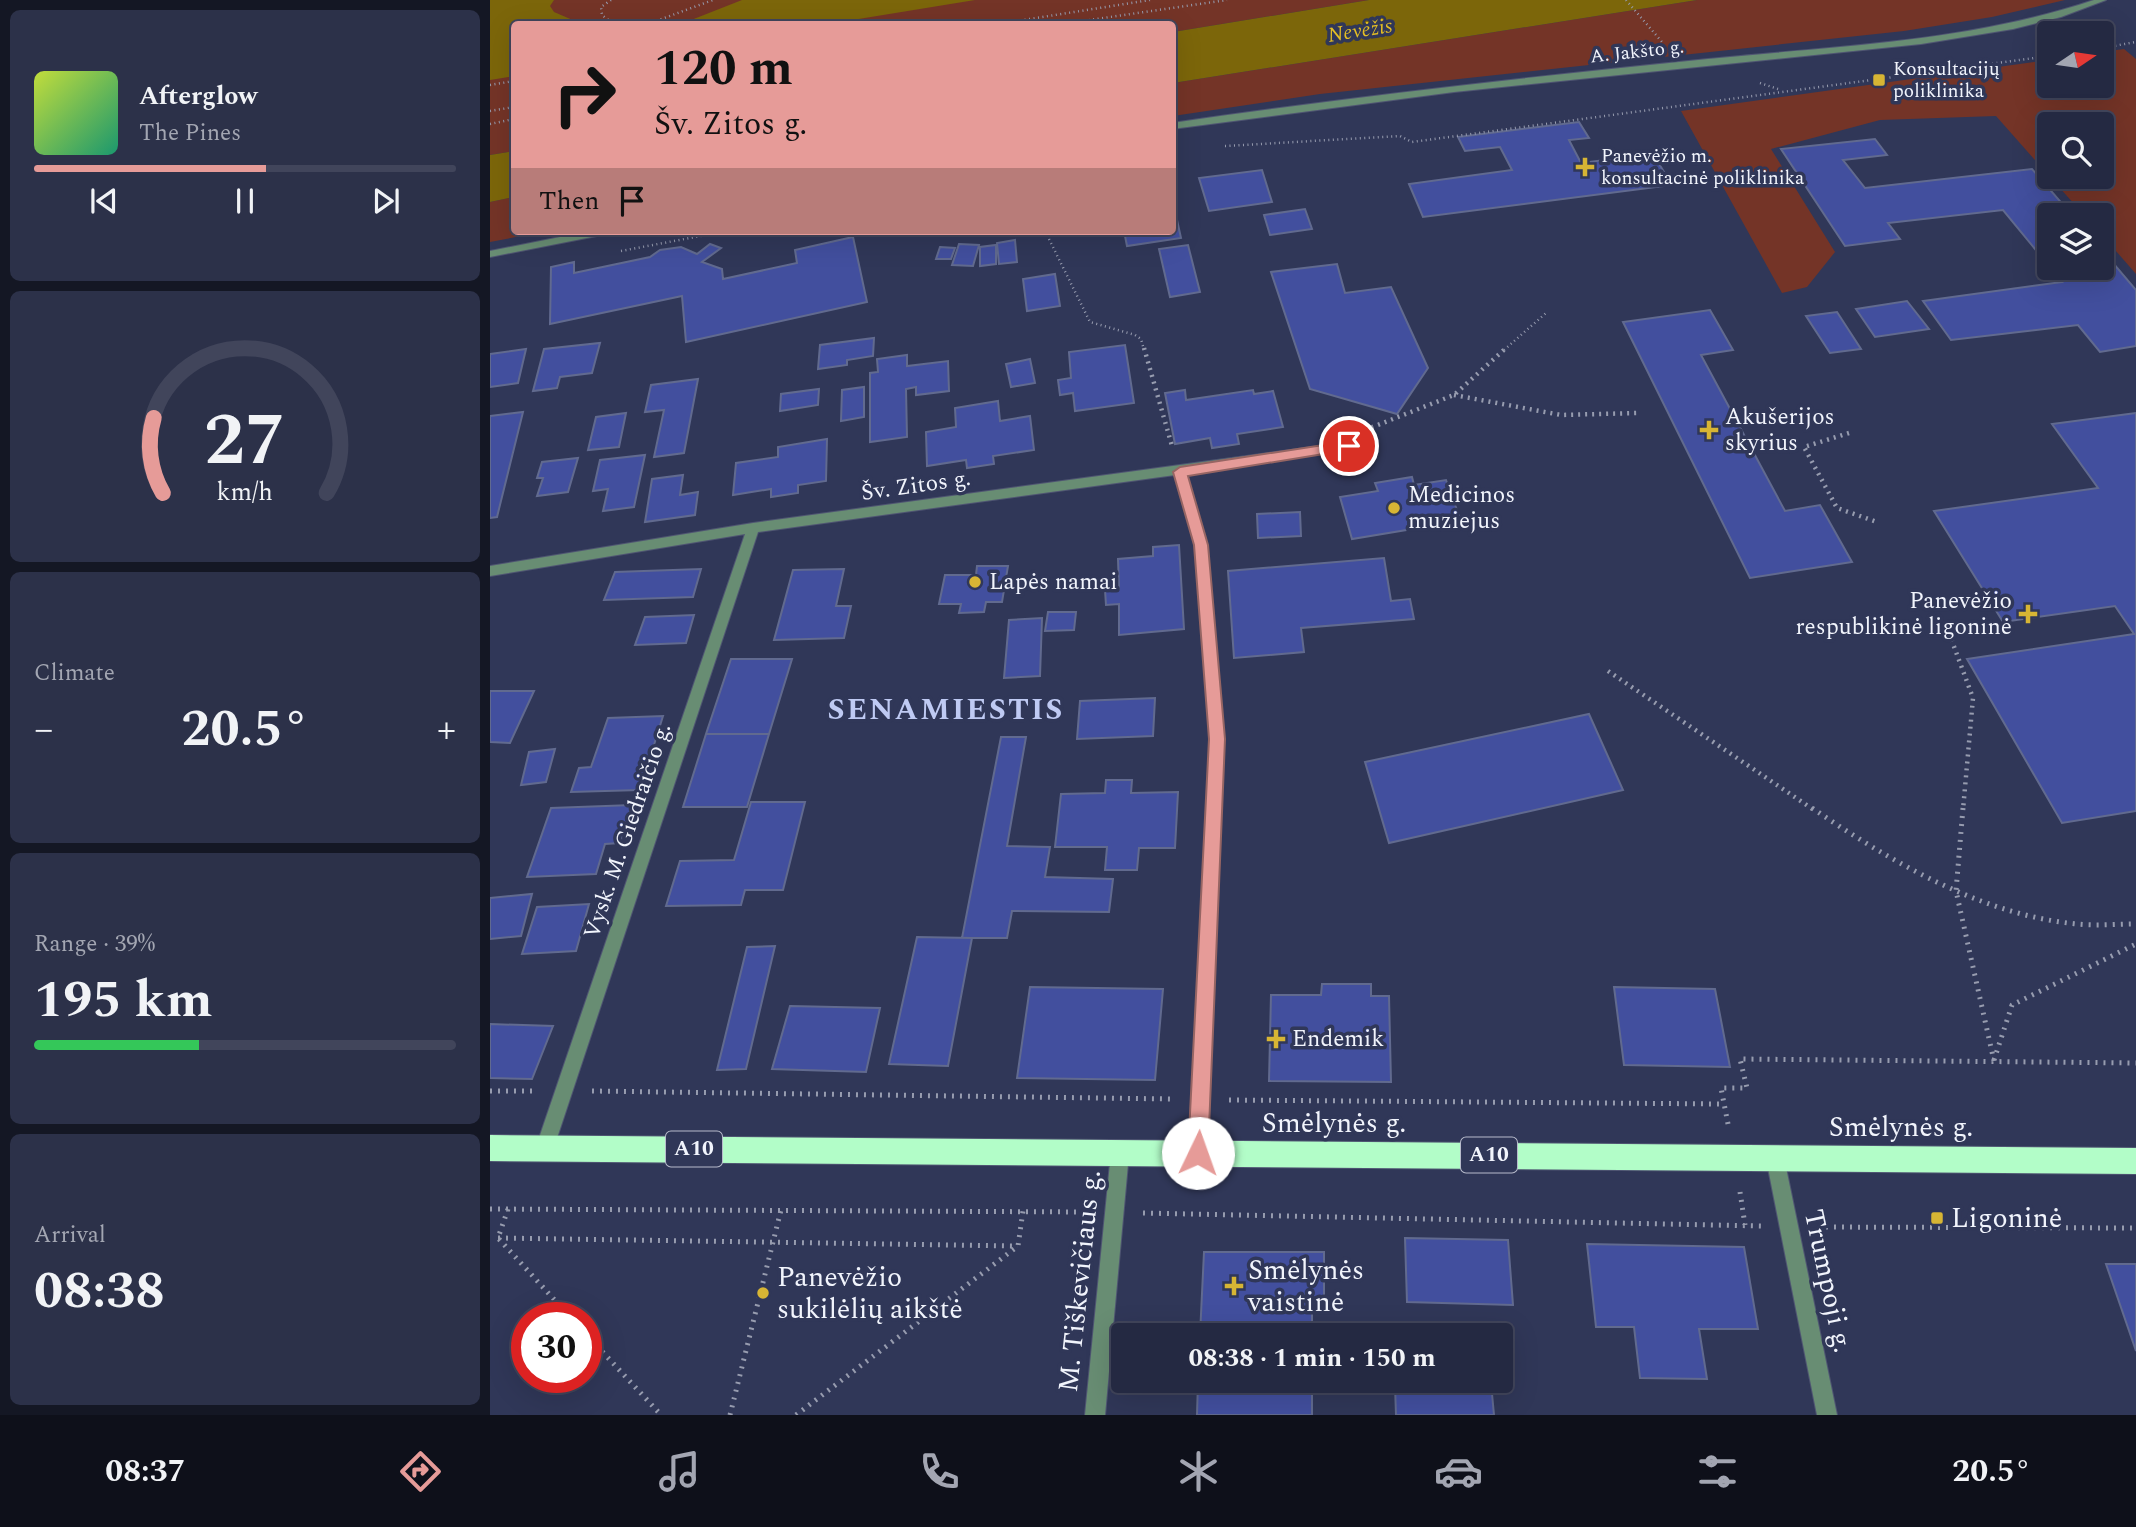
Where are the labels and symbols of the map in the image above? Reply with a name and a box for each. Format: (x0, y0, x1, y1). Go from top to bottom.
water label: Nevėžis (1325, 10, 1395, 52)
north arrow (2037, 21, 2114, 98)
street label: A. Jakšto g. (1589, 33, 1685, 71)
place label: Konsultacijų poliklinika (1893, 55, 2000, 106)
marker: Konsultacijų poliklinika (1871, 72, 1887, 88)
place label: Panevėžio m. konsultacinė poliklinika (1601, 142, 1805, 193)
marker: Panevėžio m. konsultacinė poliklinika (1575, 157, 1595, 177)
place label: Akušerijos skyrius (1725, 400, 1835, 461)
pin (1319, 416, 1379, 476)
marker: Akušerijos skyrius (1699, 420, 1719, 440)
street label: Šv. Zitos g. (859, 461, 973, 511)
place label: Medicinos muziejus (1408, 478, 1515, 539)
marker: Medicinos muziejus (1386, 500, 1402, 516)
place label: Lapės namai (989, 565, 1117, 600)
marker: Lapės namai (967, 574, 983, 590)
place label: Panevėžio respublikinė ligoninė (1795, 584, 2012, 645)
marker: Panevėžio respublikinė ligoninė (2018, 604, 2038, 624)
district label: SENAMIESTIS (828, 687, 1064, 733)
street label: Vysk. M. Giedraičio g. (575, 719, 681, 943)
place label: Endemik (1292, 1022, 1384, 1057)
marker: Endemik (1266, 1029, 1286, 1049)
street label: Smėlynės g. (1262, 1102, 1406, 1145)
street label: Smėlynės g. (1829, 1106, 1973, 1149)
position arrow (1161, 1116, 1235, 1190)
road number: A10 (666, 1132, 722, 1166)
road number: A10 (1461, 1138, 1517, 1172)
street label: M. Tiškevičiaus g. (1047, 1168, 1113, 1394)
place label: Ligoninė (1951, 1197, 2062, 1240)
street label: Trumpoji g. (1792, 1205, 1864, 1357)
marker: Ligoninė (1929, 1210, 1945, 1226)
place label: Smėlynės vaistinė (1247, 1249, 1364, 1324)
place label: Panevėžio sukilėlių aikštė (777, 1256, 963, 1331)
marker: Smėlynės vaistinė (1226, 1278, 1242, 1294)
marker: Panevėžio sukilėlių aikštė (755, 1285, 771, 1301)
speed limit sign: 30 (511, 1302, 602, 1393)

